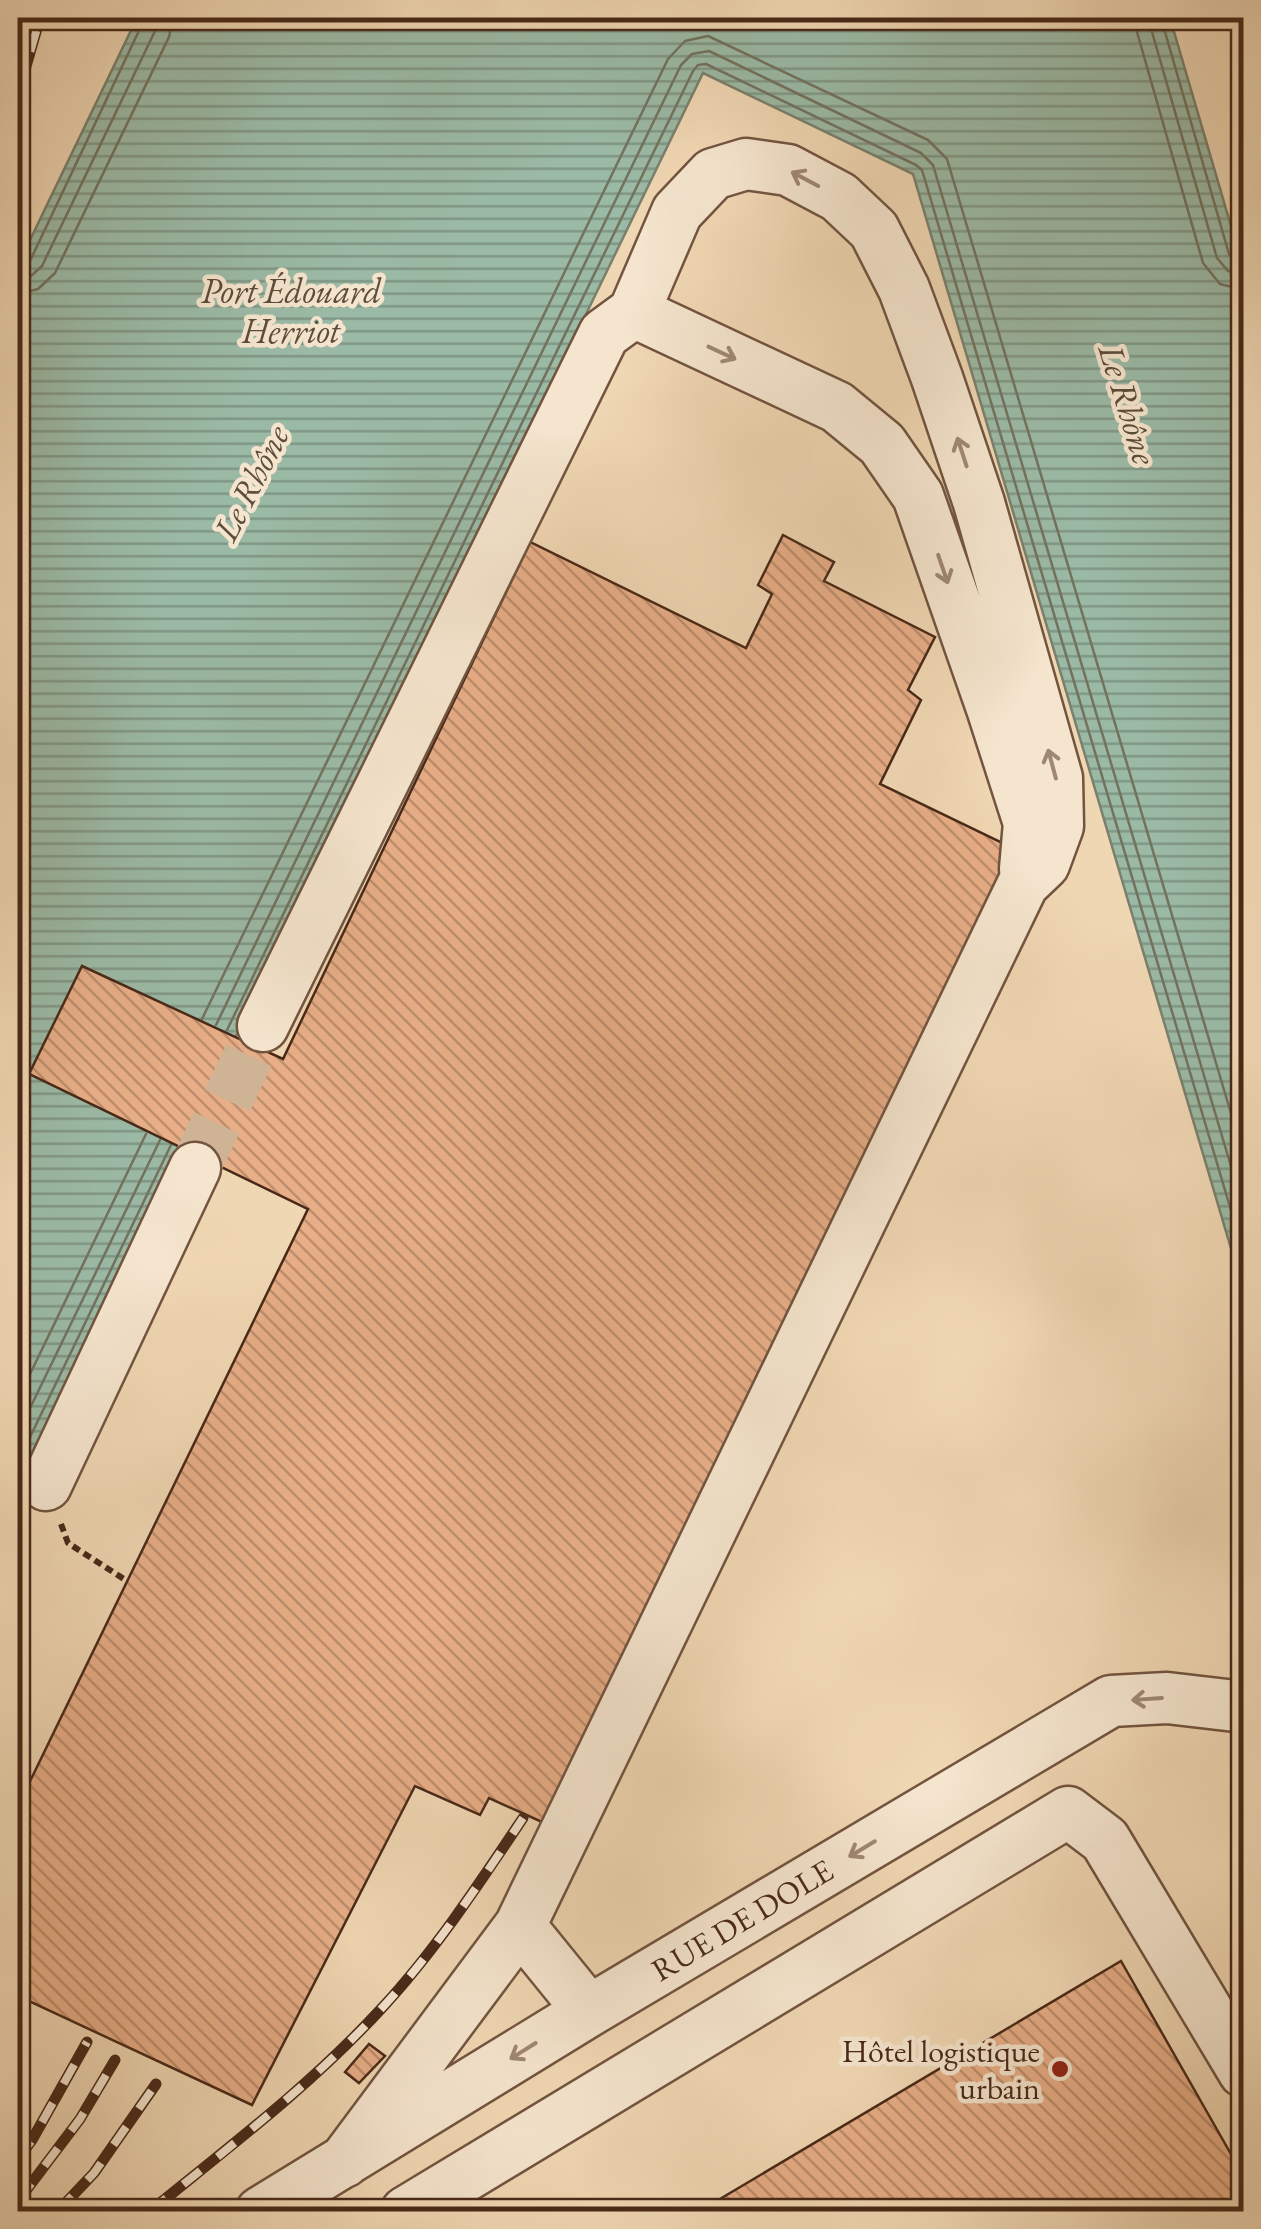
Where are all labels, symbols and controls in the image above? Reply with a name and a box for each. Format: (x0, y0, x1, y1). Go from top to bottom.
one-way arrow (791, 169, 821, 188)
water label: Port Édouard Herriot (201, 268, 382, 353)
water label: Le Rhône (1089, 337, 1168, 471)
one-way arrow (707, 345, 737, 364)
water label: Le Rhône (202, 416, 299, 549)
one-way arrow (951, 436, 969, 468)
one-way arrow (935, 552, 953, 583)
one-way arrow (1042, 749, 1061, 780)
one-way arrow (1131, 1690, 1163, 1709)
one-way arrow (848, 1839, 877, 1859)
street label: RUE DE DOLE (643, 1849, 841, 1991)
place label: Hôtel logistique urbain (842, 2030, 1040, 2109)
one-way arrow (509, 2041, 538, 2061)
marker: Hôtel logistique urbain (1049, 2058, 1071, 2080)

